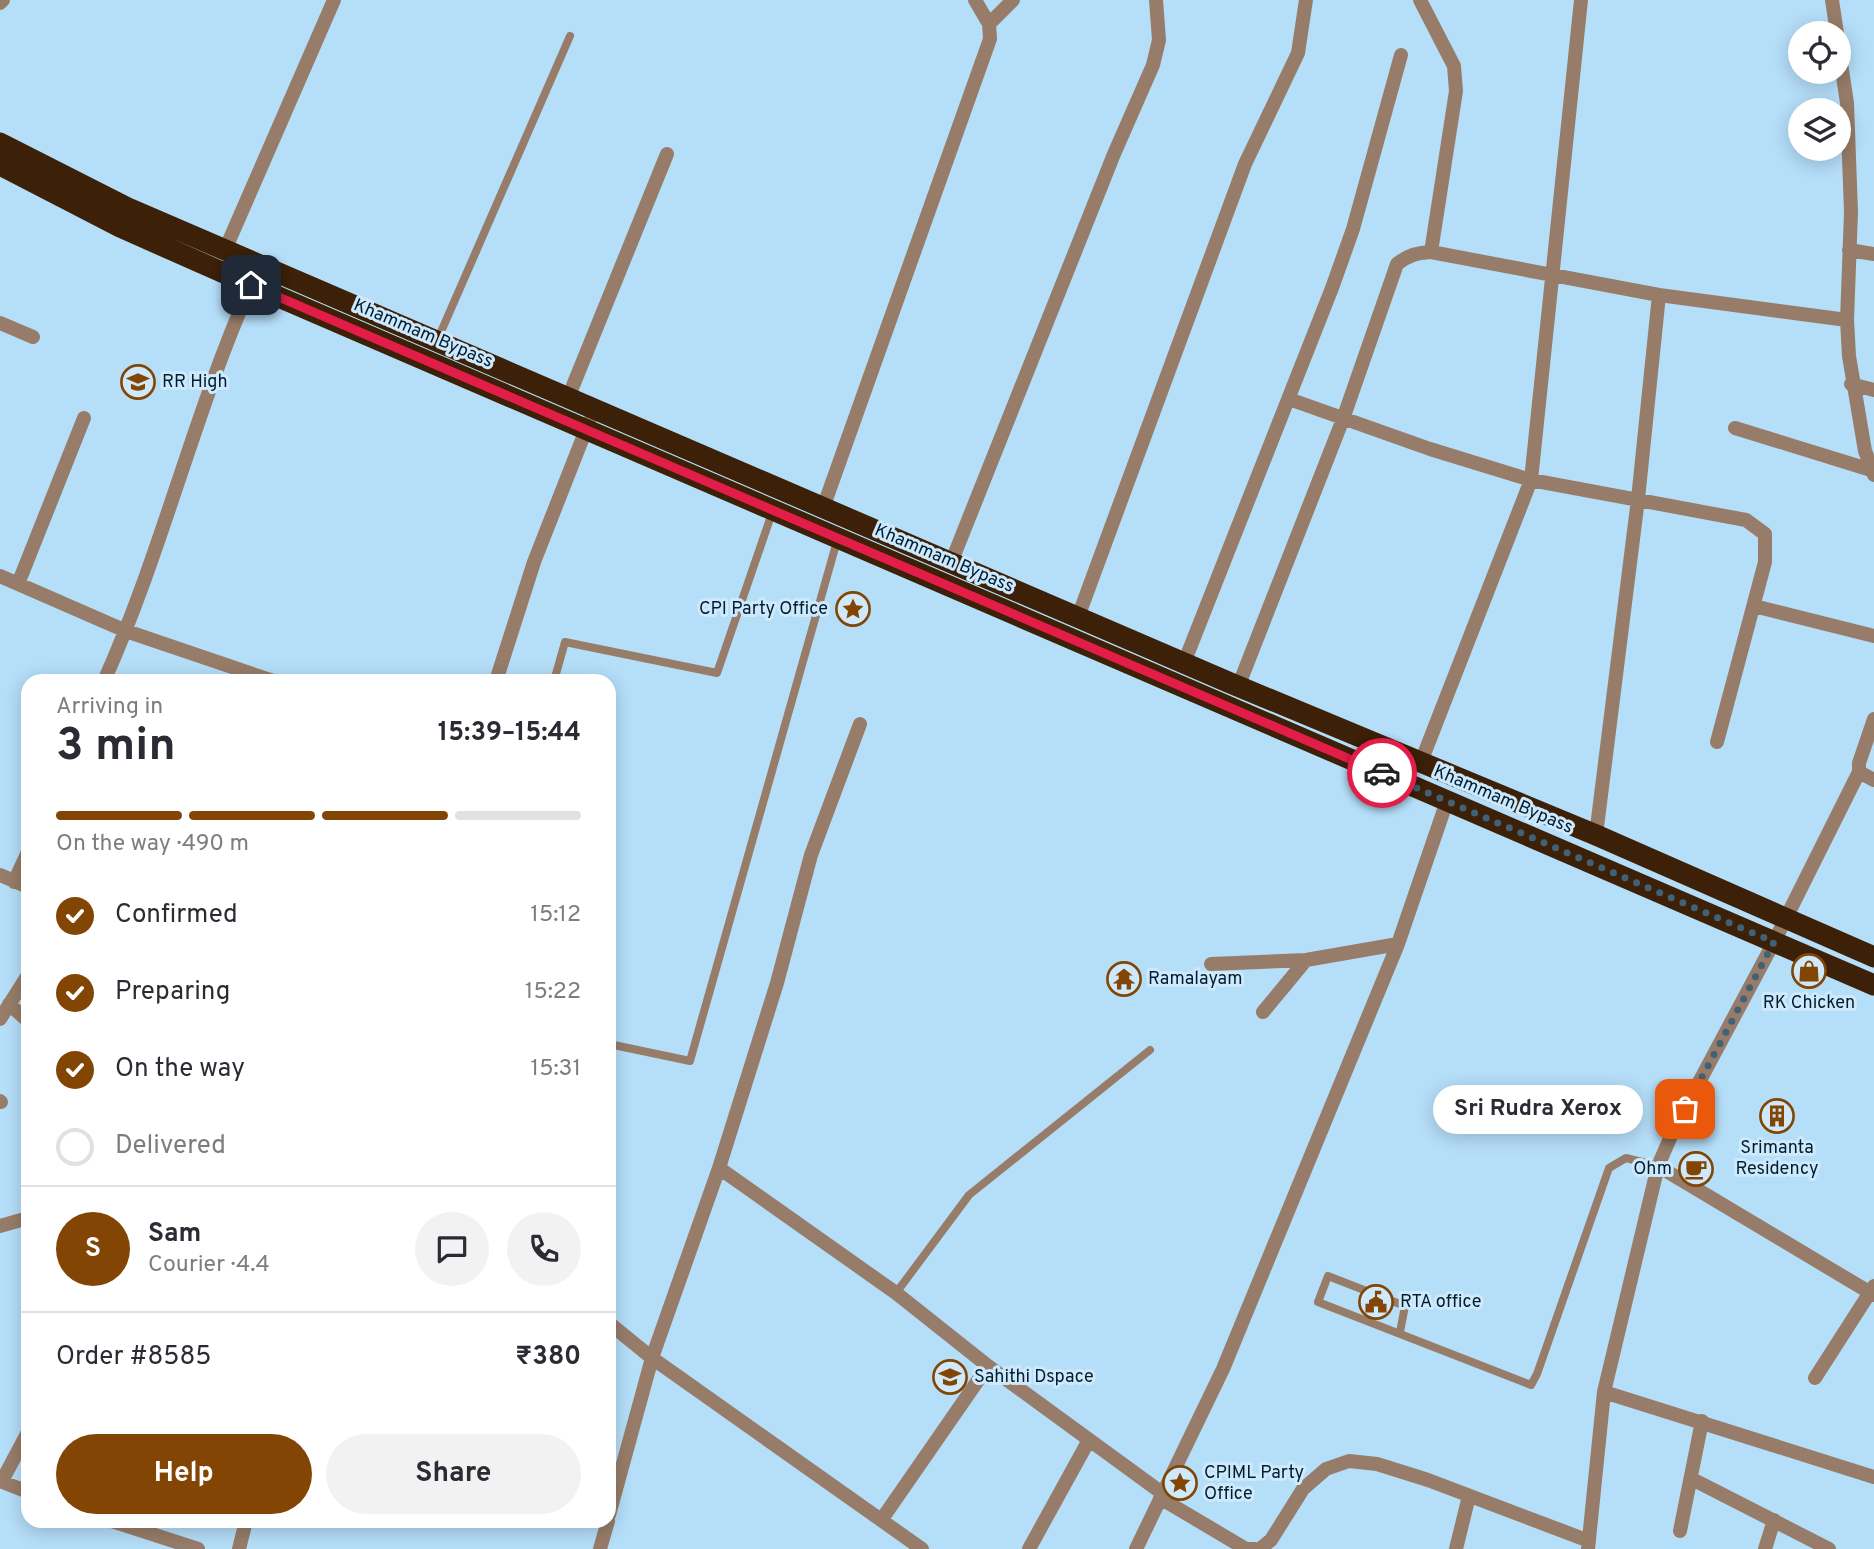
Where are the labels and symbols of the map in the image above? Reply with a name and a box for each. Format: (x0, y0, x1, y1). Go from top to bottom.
pin (221, 255, 281, 315)
street label: Khammam Bypass (350, 294, 496, 374)
school or university icon: RR High (119, 363, 157, 401)
place label: RR High (162, 371, 228, 394)
street label: Khammam Bypass (871, 519, 1017, 599)
place icon: CPI Party Office (834, 590, 872, 628)
place label: CPI Party Office (699, 598, 828, 621)
courier (1347, 738, 1417, 808)
street label: Khammam Bypass (1430, 760, 1576, 840)
shop icon: RK Chicken (1790, 952, 1828, 990)
temple icon: Ramalayam (1105, 960, 1143, 998)
place label: Ramalayam (1148, 968, 1243, 991)
place label: RK Chicken (1763, 992, 1855, 1015)
pin (1655, 1079, 1715, 1139)
callout: Sri Rudra Xerox (1433, 1084, 1643, 1134)
building icon: Srimanta Residency (1758, 1097, 1796, 1135)
place label: Srimanta Residency (1735, 1137, 1819, 1181)
cafe icon: Ohm (1677, 1150, 1715, 1188)
place label: Ohm (1633, 1158, 1672, 1181)
public building icon: RTA office (1357, 1283, 1395, 1321)
place label: RTA office (1400, 1291, 1481, 1314)
school or university icon: Sahithi Dspace (931, 1358, 969, 1396)
place label: Sahithi Dspace (974, 1366, 1094, 1389)
place label: CPIML Party Office (1204, 1462, 1304, 1506)
place icon: CPIML Party Office (1161, 1464, 1199, 1502)

